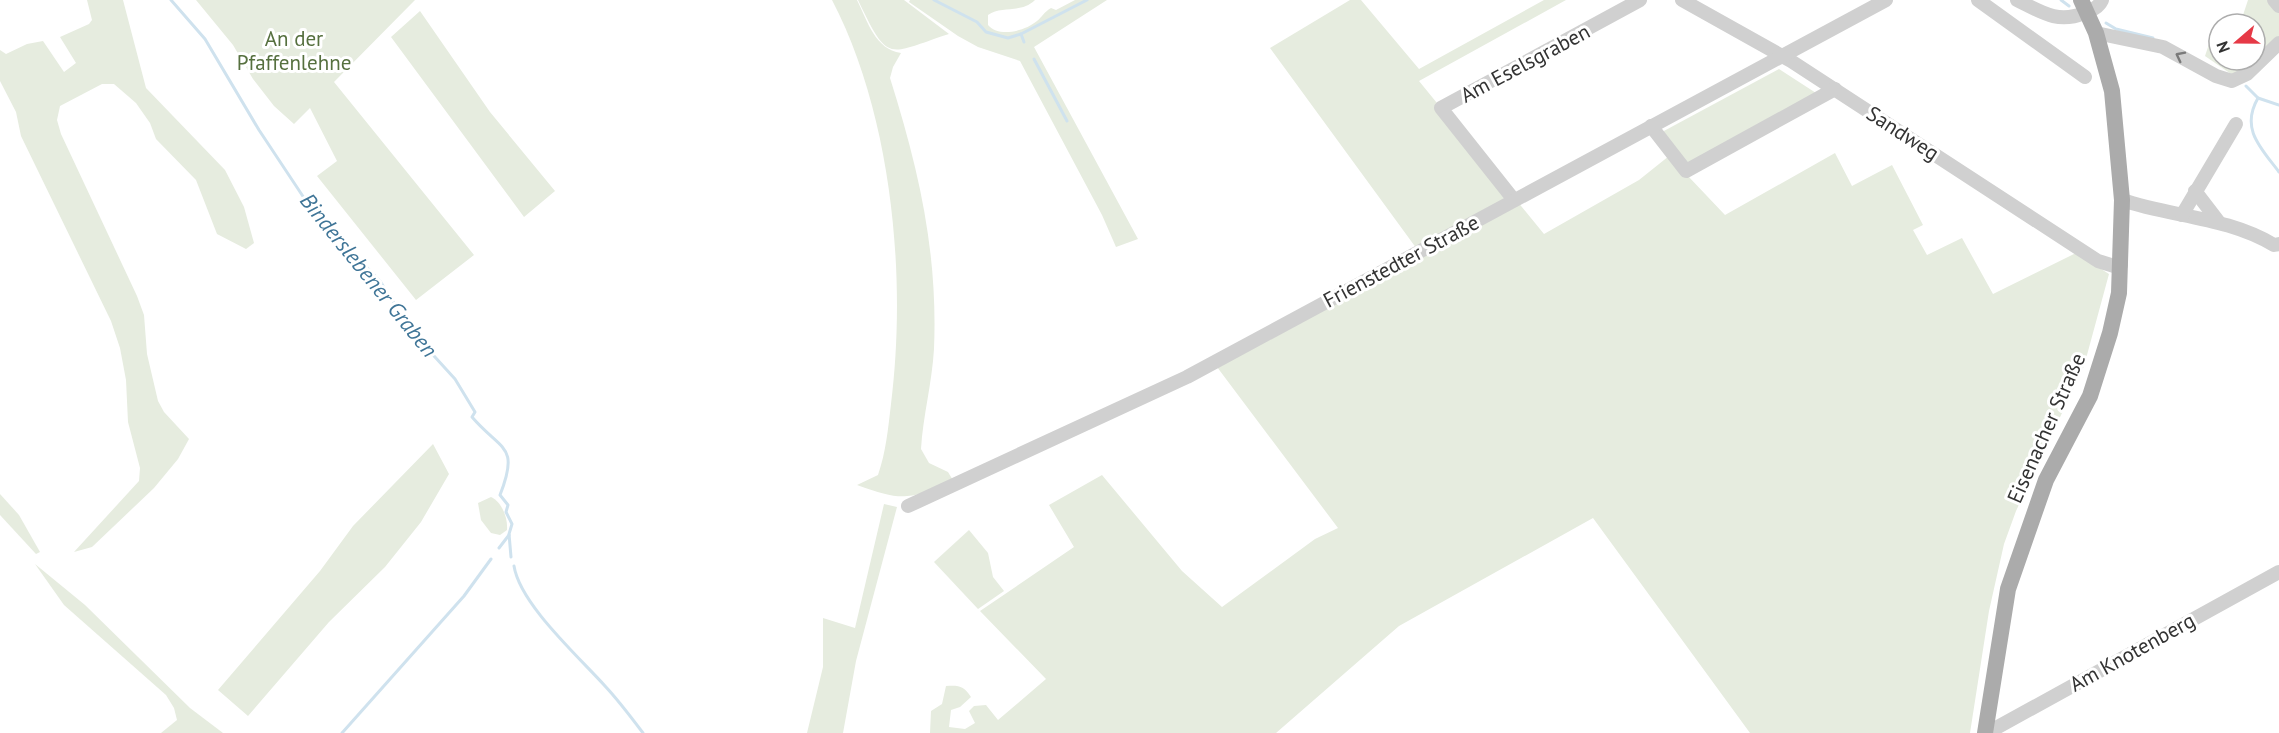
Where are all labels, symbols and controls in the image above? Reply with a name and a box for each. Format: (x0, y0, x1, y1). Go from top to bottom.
north arrow (2207, 12, 2267, 72)
street label: Am Eselsgraben (1456, 18, 1594, 108)
park label: An der Pfaffenlehne (237, 25, 351, 76)
text: N (2212, 39, 2234, 55)
one-way arrow (2176, 51, 2187, 63)
street label: Sandweg (1862, 100, 1944, 166)
water label: Binderslebener Graben (294, 187, 444, 363)
street label: Frienstedter Straße (1318, 209, 1484, 313)
street label: Eisenacher Straße (2001, 349, 2091, 507)
street label: Am Knotenberg (2064, 606, 2200, 698)

